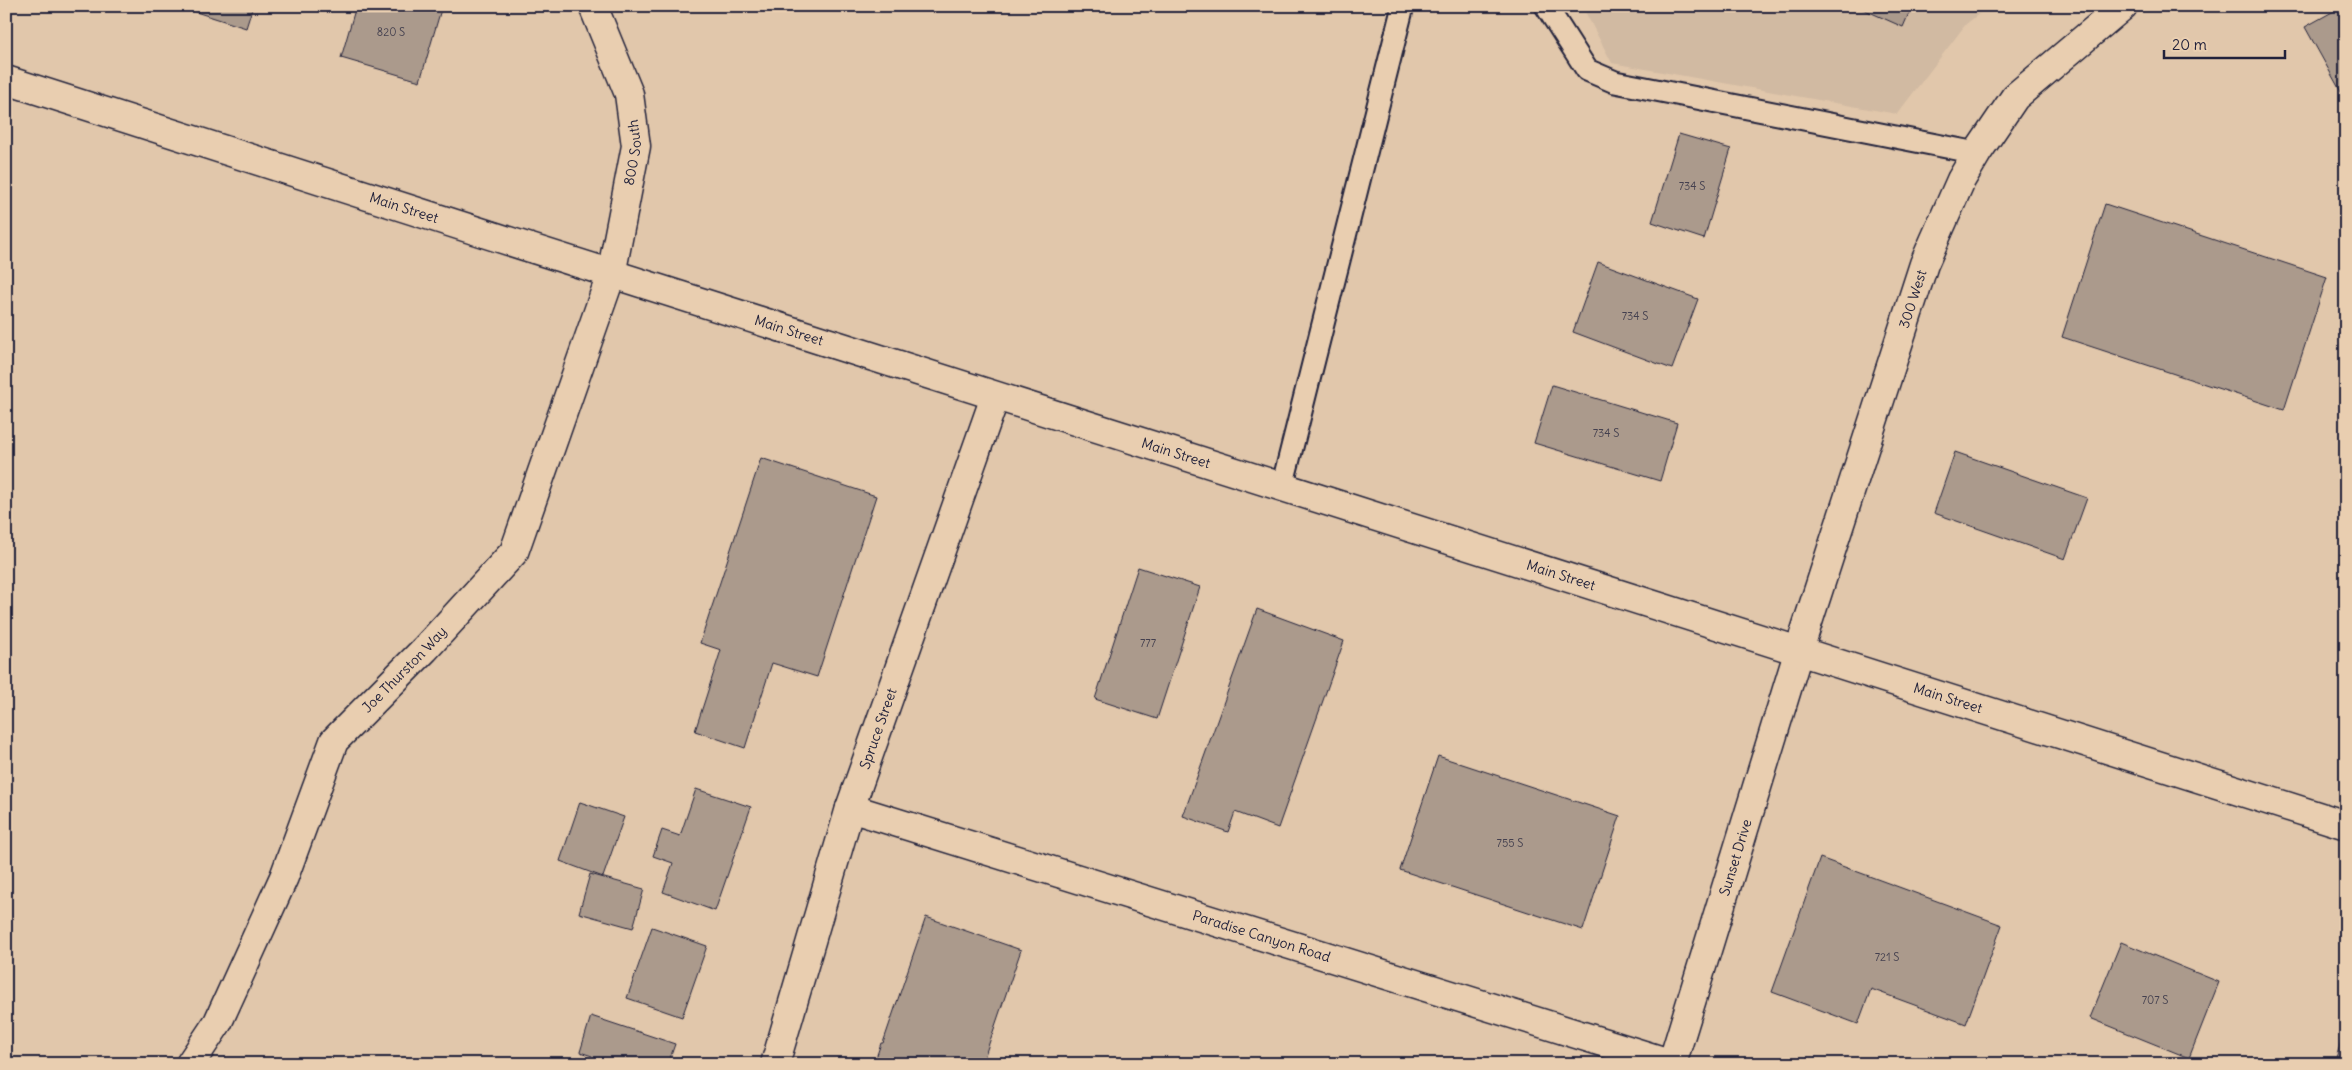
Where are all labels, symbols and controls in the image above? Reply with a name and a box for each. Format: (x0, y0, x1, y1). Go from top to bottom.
house number: 820 S (377, 25, 405, 39)
scale bar (2164, 28, 2286, 60)
text: 20 m (2172, 35, 2207, 54)
street label: 800 South (620, 118, 645, 187)
house number: 734 S (1679, 179, 1705, 193)
street label: Main Street (367, 188, 441, 227)
street label: 300 West (1895, 267, 1931, 331)
house number: 734 S (1622, 309, 1648, 323)
street label: Main Street (752, 311, 826, 350)
house number: 734 S (1593, 426, 1619, 440)
street label: Main Street (1139, 434, 1213, 472)
street label: Main Street (1524, 556, 1598, 594)
street label: Joe Thurston Way (358, 622, 450, 716)
house number: 777 (1140, 636, 1157, 650)
street label: Main Street (1911, 679, 1985, 717)
street label: Spruce Street (855, 685, 901, 772)
street label: Sunset Drive (1715, 817, 1756, 898)
house number: 755 S (1497, 836, 1523, 850)
street label: Paradise Canyon Road (1190, 906, 1333, 966)
house number: 721 S (1875, 950, 1899, 964)
house number: 707 S (2142, 993, 2168, 1007)

